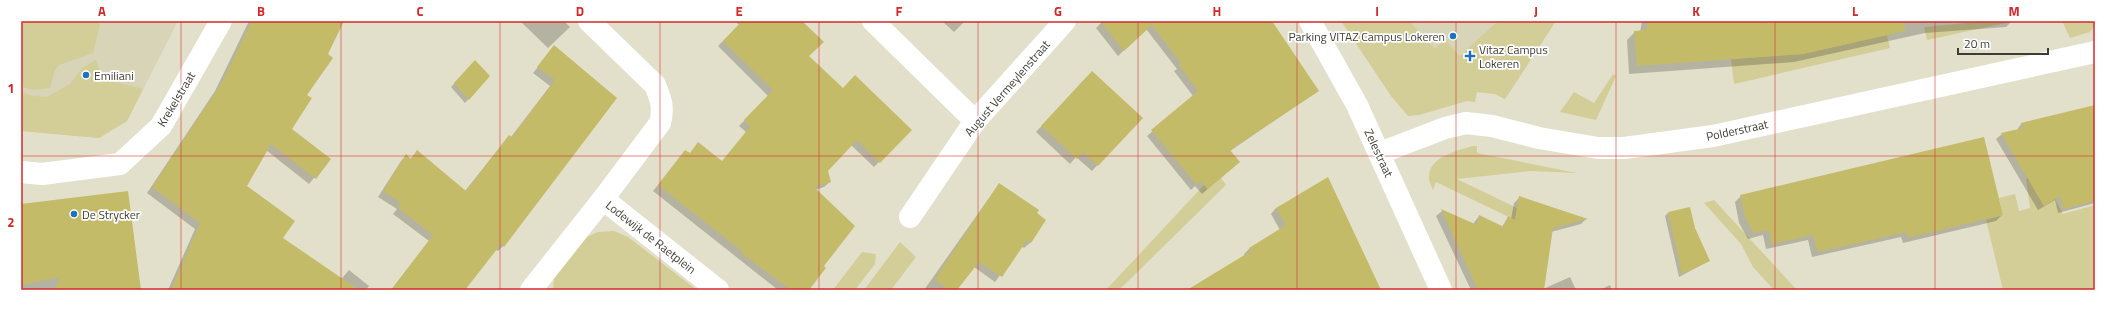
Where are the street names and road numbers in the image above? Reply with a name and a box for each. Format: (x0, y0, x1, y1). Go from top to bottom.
street label: August Vermeylenstraat (960, 35, 1055, 140)
street label: Krekelstraat (152, 67, 200, 130)
street label: Polderstraat (1704, 114, 1771, 146)
street label: Zelestraat (1360, 126, 1399, 181)
street label: Lodewijk de Raetplein (602, 196, 700, 278)

